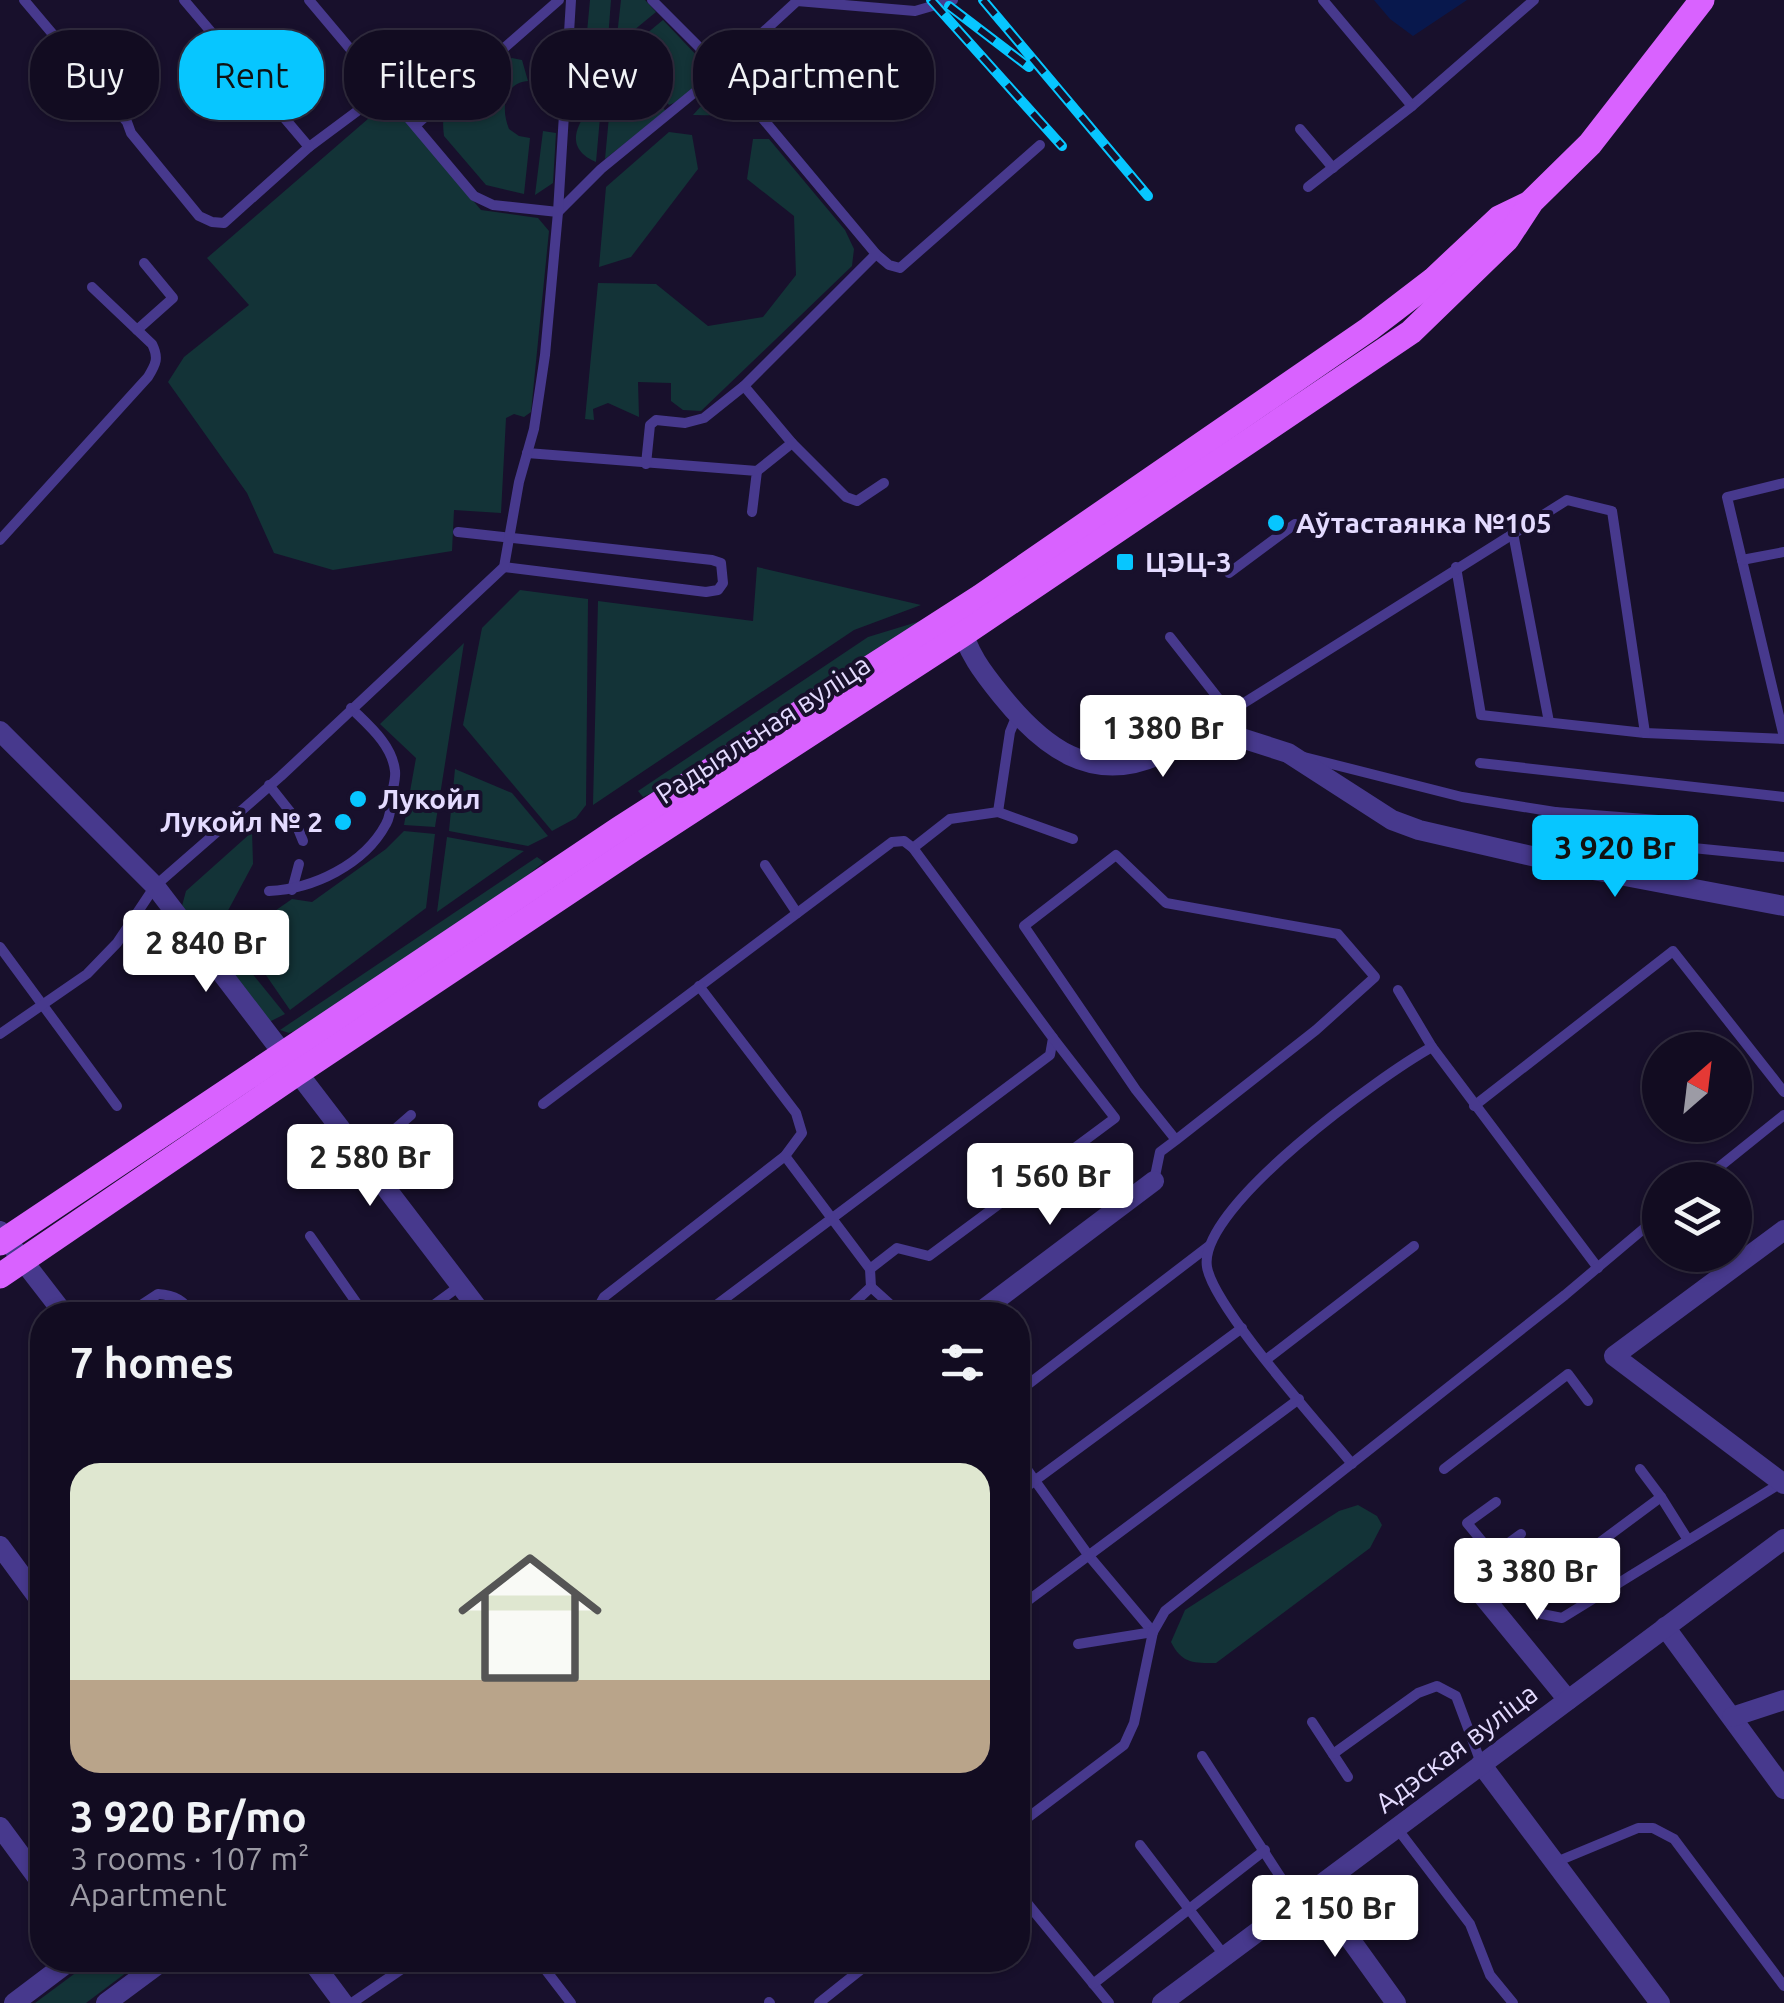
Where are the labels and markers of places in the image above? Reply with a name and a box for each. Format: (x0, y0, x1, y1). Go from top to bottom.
place label: Аўтастаянка №105 (1296, 507, 1552, 538)
marker: Аўтастаянка №105 (1265, 512, 1287, 534)
place label: ЦЭЦ-3 (1145, 546, 1232, 577)
marker: ЦЭЦ-3 (1114, 551, 1136, 573)
pin: 1 380 Br (1060, 695, 1266, 780)
place label: Лукойл (378, 783, 481, 814)
marker: Лукойл (347, 788, 369, 810)
place label: Лукойл № 2 (160, 806, 323, 837)
marker: Лукойл № 2 (332, 811, 354, 833)
pin: 3 920 Br (1512, 815, 1718, 900)
pin: 2 840 Br (103, 910, 309, 995)
pin: 2 580 Br (267, 1124, 473, 1209)
pin: 1 560 Br (947, 1143, 1153, 1228)
pin: 3 380 Br (1434, 1538, 1640, 1623)
pin: 2 150 Br (1232, 1875, 1438, 1960)

